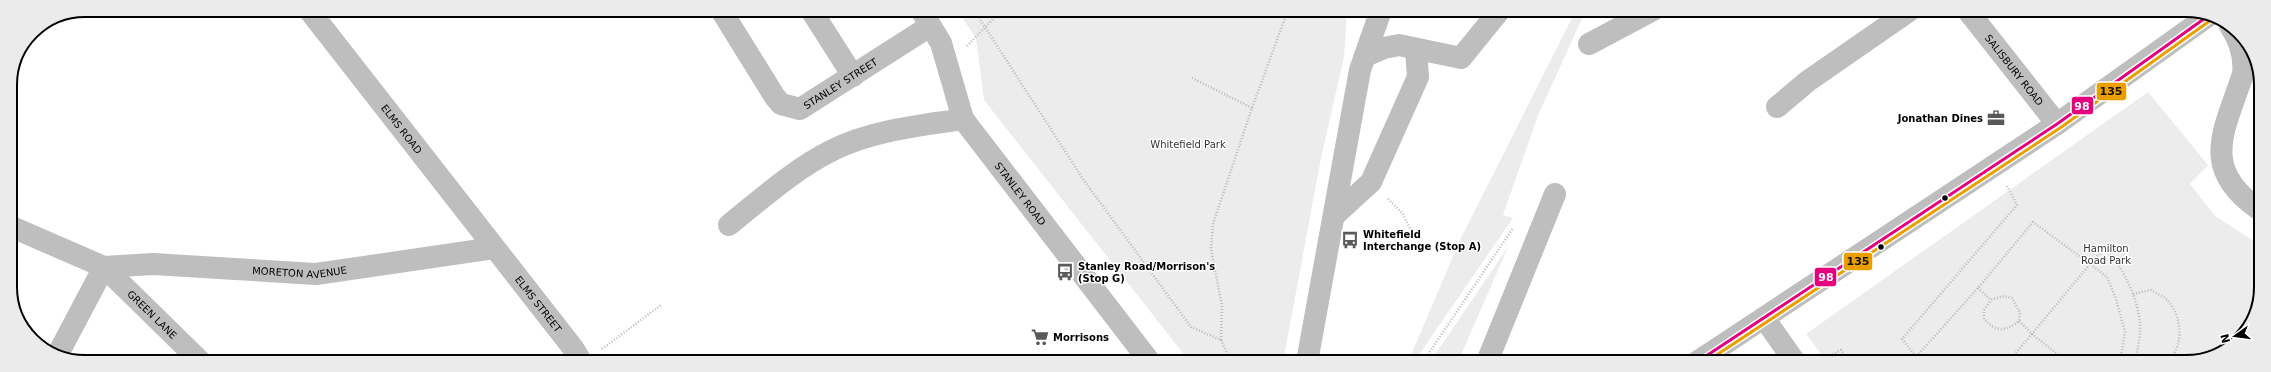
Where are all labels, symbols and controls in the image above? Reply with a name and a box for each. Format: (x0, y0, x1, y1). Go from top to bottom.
street label: SALISBURY ROAD (1983, 32, 2046, 108)
street label: STANLEY STREET (801, 55, 880, 111)
line badge: 135 (2096, 82, 2127, 101)
text: 135 (2100, 85, 2122, 98)
line badge: 98 (2071, 96, 2094, 115)
text: 98 (2074, 100, 2090, 113)
street label: ELMS ROAD (379, 102, 425, 156)
office icon: Jonathan Dines (1986, 108, 2006, 128)
place label: Jonathan Dines (1897, 113, 1983, 124)
park label: Whitefield Park (1150, 139, 1226, 150)
street label: STANLEY ROAD (993, 160, 1048, 228)
unlabelled marker (1940, 193, 1950, 203)
place label: Whitefield Interchange (Stop A) (1363, 229, 1481, 252)
bus stop icon: Whitefield Interchange (Stop A) (1340, 230, 1360, 250)
unlabelled marker (1876, 242, 1886, 252)
park label: Hamilton Road Park (2081, 243, 2131, 266)
line badge: 135 (1843, 252, 1873, 271)
text: 135 (1847, 255, 1869, 268)
place label: Stanley Road/Morrison's (Stop G) (1078, 261, 1215, 284)
bus stop icon: Stanley Road/Morrison's (Stop G) (1055, 262, 1075, 282)
street label: MORETON AVENUE (252, 264, 348, 280)
line badge: 98 (1814, 267, 1837, 287)
text: 98 (1818, 271, 1834, 284)
street label: ELMS STREET (513, 274, 564, 335)
street label: GREEN LANE (125, 288, 179, 341)
north arrow (2215, 316, 2255, 356)
supermarket icon: Morrisons (1030, 327, 1050, 347)
place label: Morrisons (1053, 332, 1109, 343)
text: N (2218, 332, 2233, 344)

